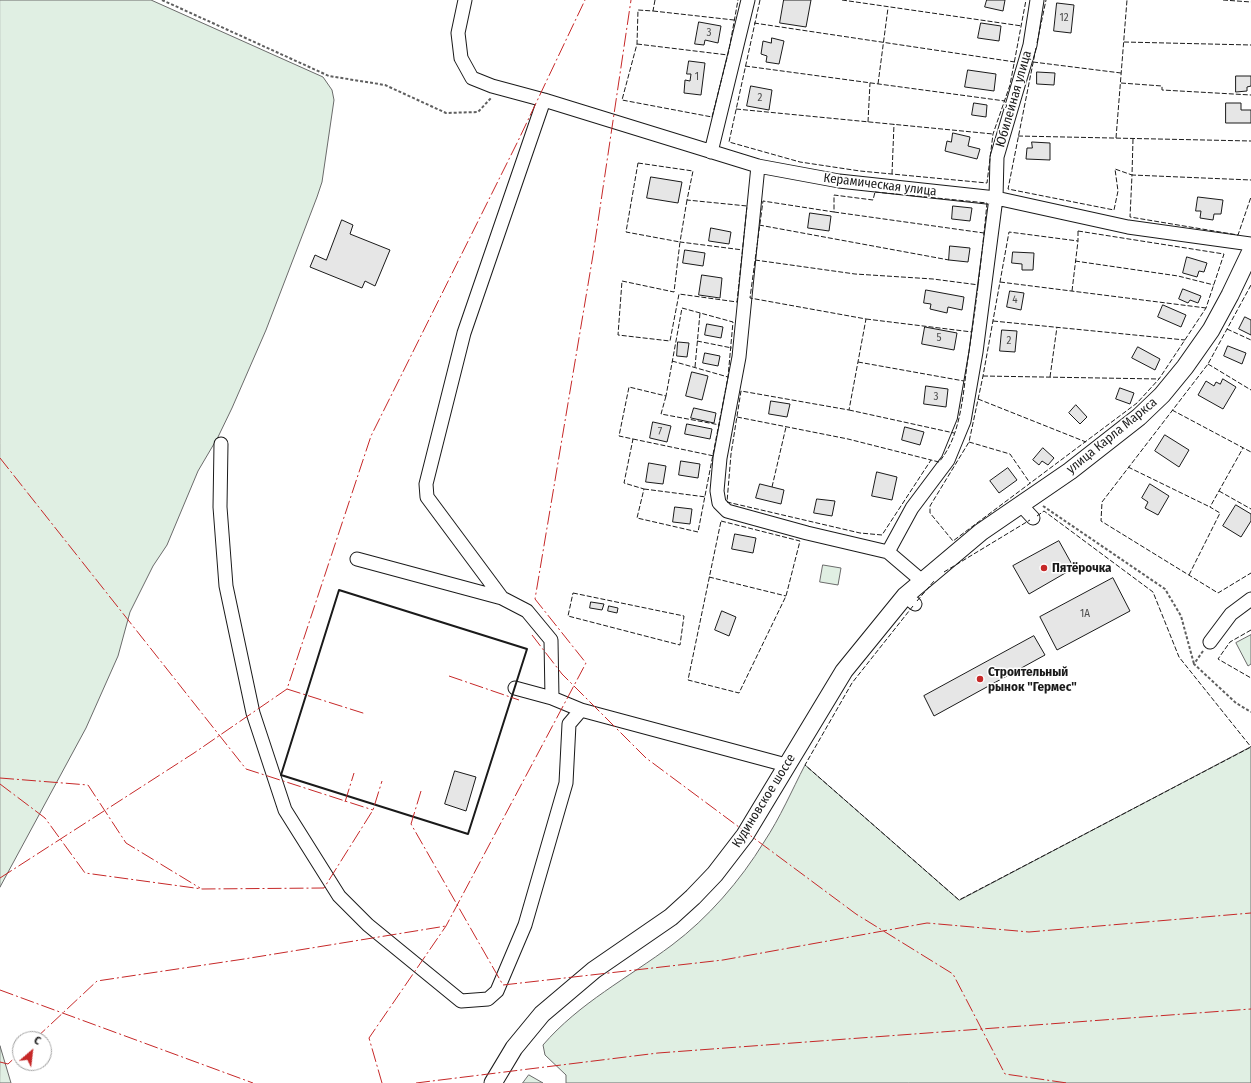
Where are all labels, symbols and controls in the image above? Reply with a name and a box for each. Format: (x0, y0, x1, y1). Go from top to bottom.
house number: 12 (1059, 11, 1069, 25)
house number: 3 (707, 26, 711, 40)
street label: Юбилейная улица (993, 49, 1035, 149)
house number: 1 (695, 70, 699, 84)
house number: 2 (758, 91, 762, 105)
street label: Керамическая улица (822, 170, 938, 200)
house number: 4 (1012, 293, 1018, 307)
house number: 5 (936, 331, 942, 345)
house number: 2 (1007, 334, 1011, 348)
house number: 3 (934, 390, 938, 404)
street label: улица Карла Маркса (1064, 395, 1160, 477)
house number: 7 (658, 425, 662, 439)
place label: Пятёрочка (1052, 560, 1112, 576)
marker: Пятёрочка (1039, 563, 1049, 573)
house number: 1А (1080, 607, 1090, 621)
place label: Строительный рынок "Гермес" (988, 664, 1077, 695)
marker: Строительный рынок "Гермес" (975, 674, 985, 684)
street label: Кудиновское шоссе (729, 751, 799, 851)
north arrow (12, 1031, 52, 1071)
text: С (32, 1034, 43, 1048)

